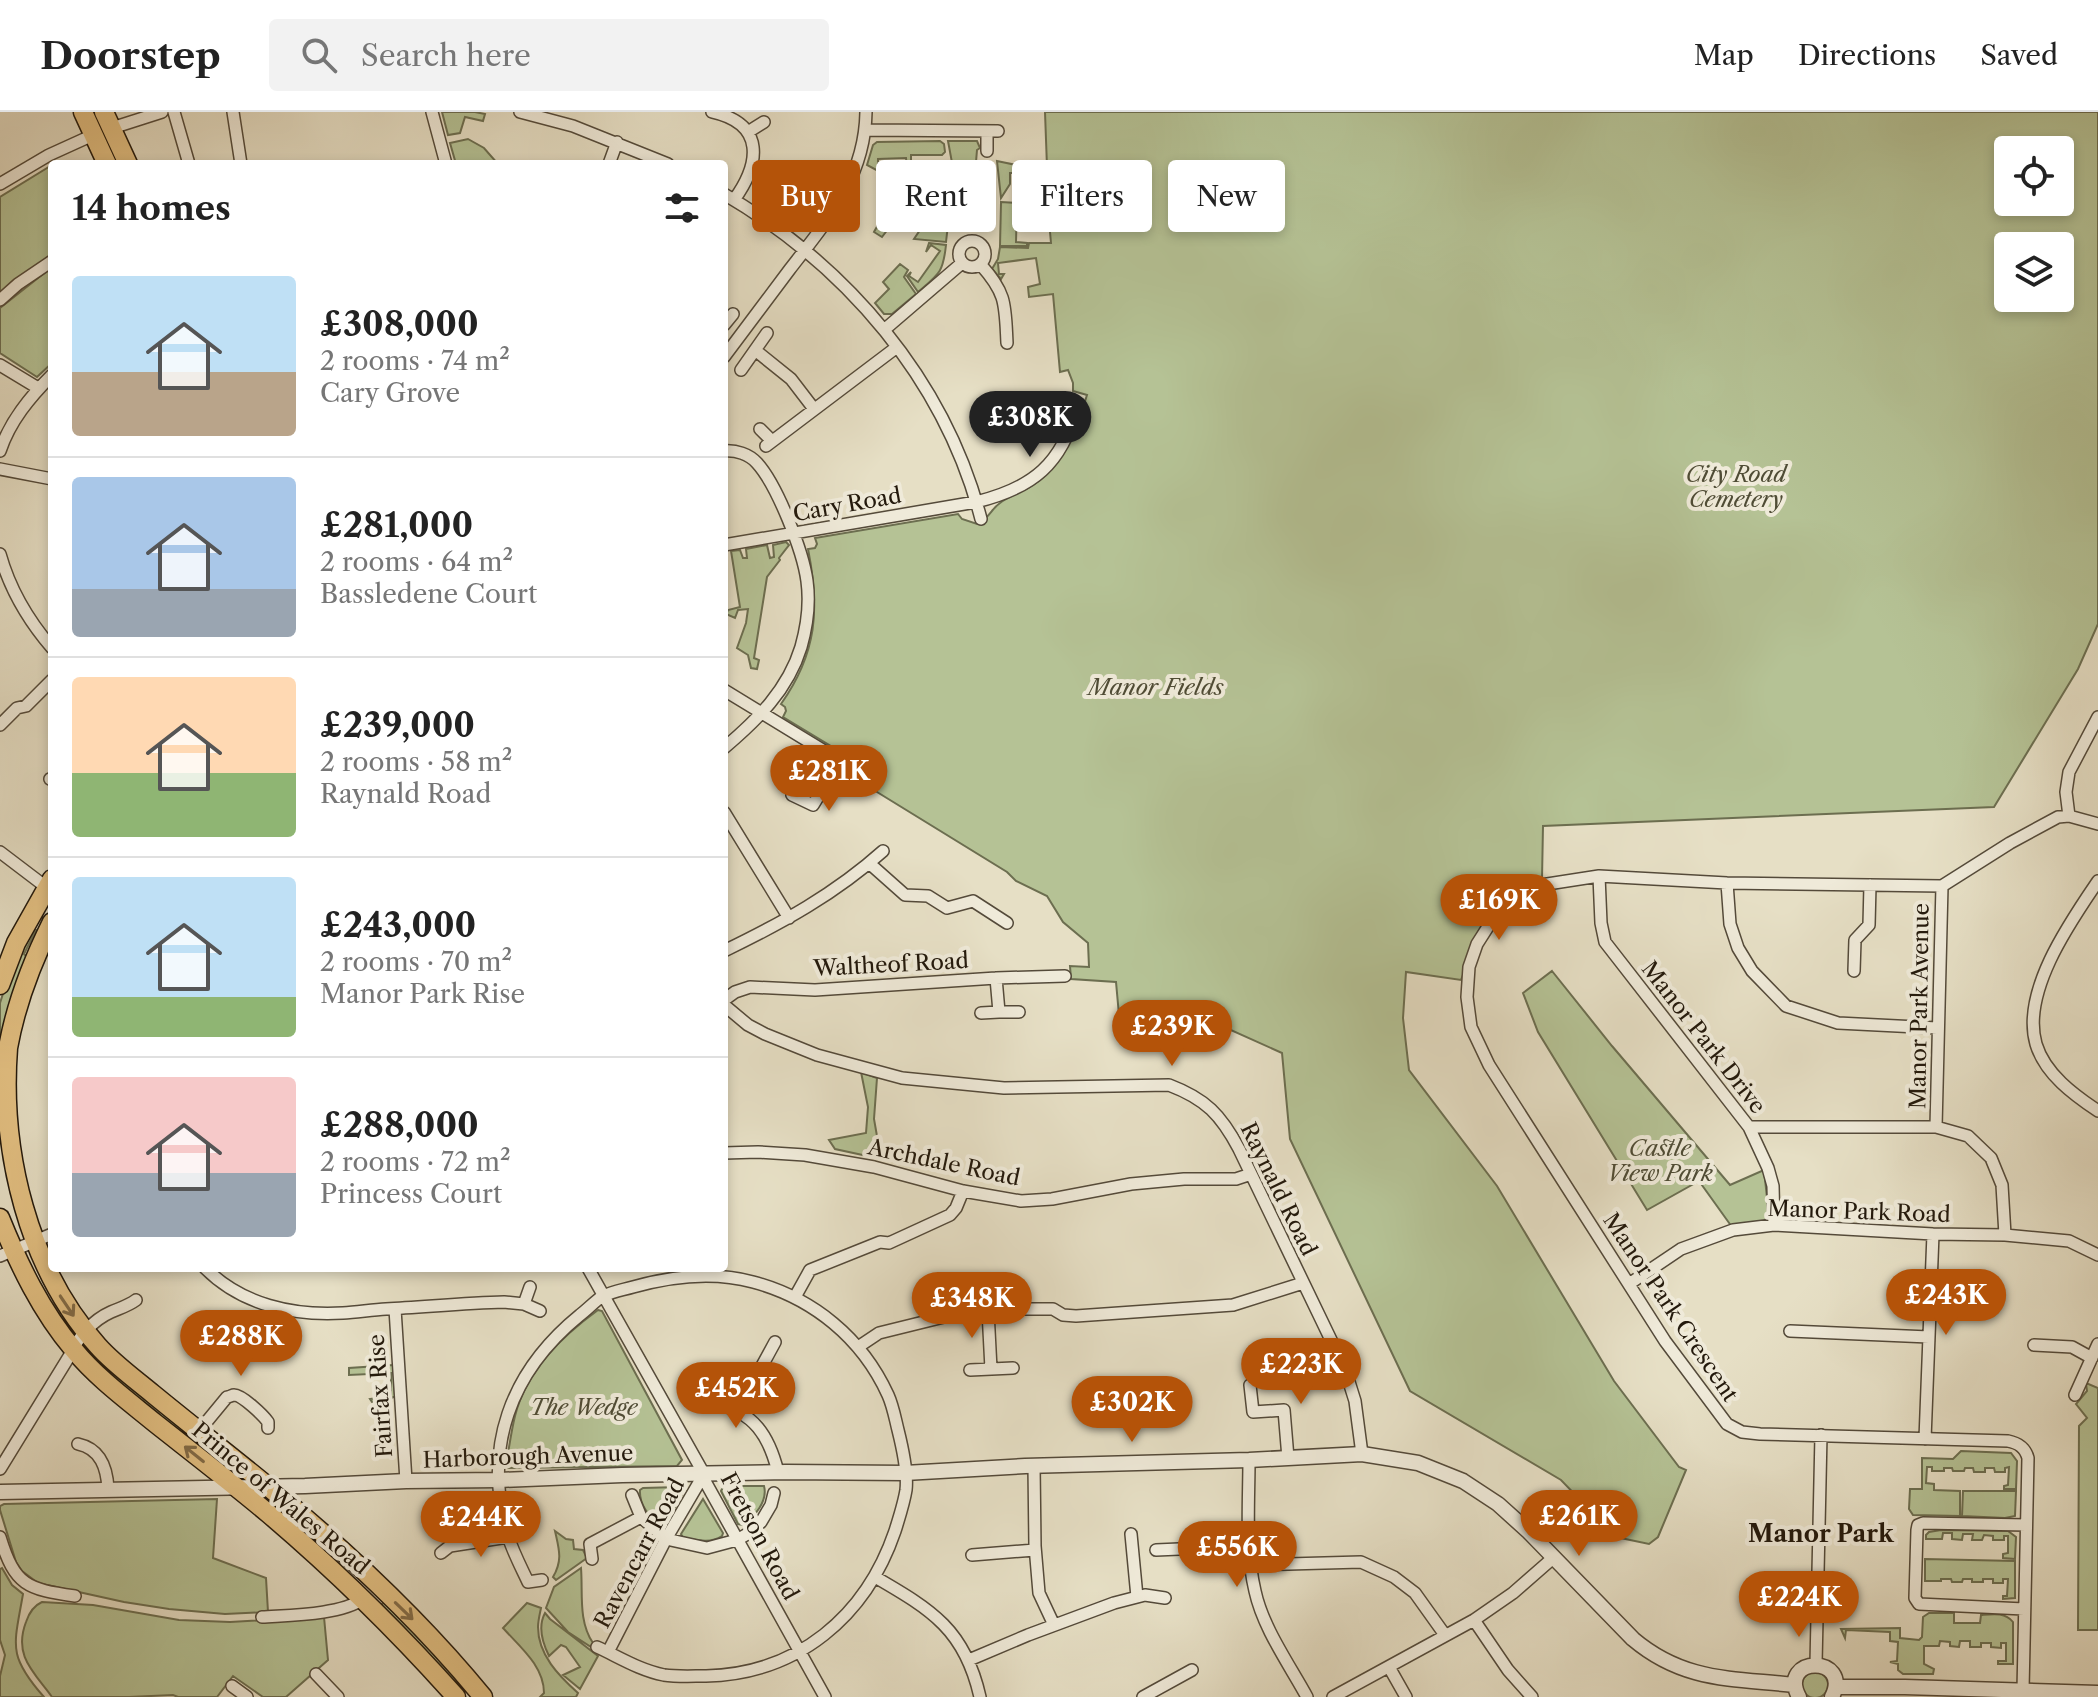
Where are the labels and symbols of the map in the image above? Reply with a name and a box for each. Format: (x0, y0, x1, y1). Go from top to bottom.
pin: £308K (974, 391, 1086, 459)
park label: City Road Cemetery (1686, 461, 1788, 513)
street label: Cary Road (791, 482, 903, 527)
park label: Manor Fields (1085, 674, 1224, 701)
pin: £281K (773, 745, 885, 813)
pin: £169K (1443, 874, 1555, 942)
street label: Manor Park Avenue (1904, 903, 1935, 1109)
street label: Waltheof Road (812, 947, 969, 982)
street label: Manor Park Drive (1636, 956, 1771, 1119)
pin: £239K (1116, 1000, 1228, 1068)
street label: Raynald Road (1235, 1118, 1322, 1260)
street label: Archdale Road (864, 1133, 1022, 1192)
park label: Castle View Park (1607, 1135, 1714, 1187)
street label: Manor Park Road (1767, 1195, 1951, 1228)
street label: Manor Park Crescent (1597, 1208, 1744, 1407)
pin: £243K (1890, 1269, 2002, 1337)
pin: £348K (916, 1272, 1028, 1340)
one-way arrow (59, 1294, 75, 1316)
pin: £288K (185, 1310, 297, 1378)
street label: Fairfax Rise (363, 1333, 398, 1459)
pin: £223K (1245, 1338, 1357, 1406)
pin: £452K (680, 1362, 792, 1430)
pin: £302K (1076, 1376, 1188, 1444)
park label: The Wedge (530, 1394, 639, 1421)
street label: Prince of Wales Road (187, 1416, 375, 1580)
street label: Harborough Avenue (422, 1439, 634, 1474)
one-way arrow (184, 1445, 205, 1463)
street label: Fretson Road (715, 1468, 804, 1605)
street label: Ravencarr Road (589, 1474, 690, 1633)
pin: £261K (1523, 1490, 1635, 1558)
pin: £244K (425, 1491, 537, 1559)
district label: Manor Park (1748, 1519, 1895, 1548)
pin: £556K (1181, 1521, 1293, 1589)
pin: £224K (1743, 1571, 1855, 1639)
one-way arrow (394, 1601, 413, 1620)

